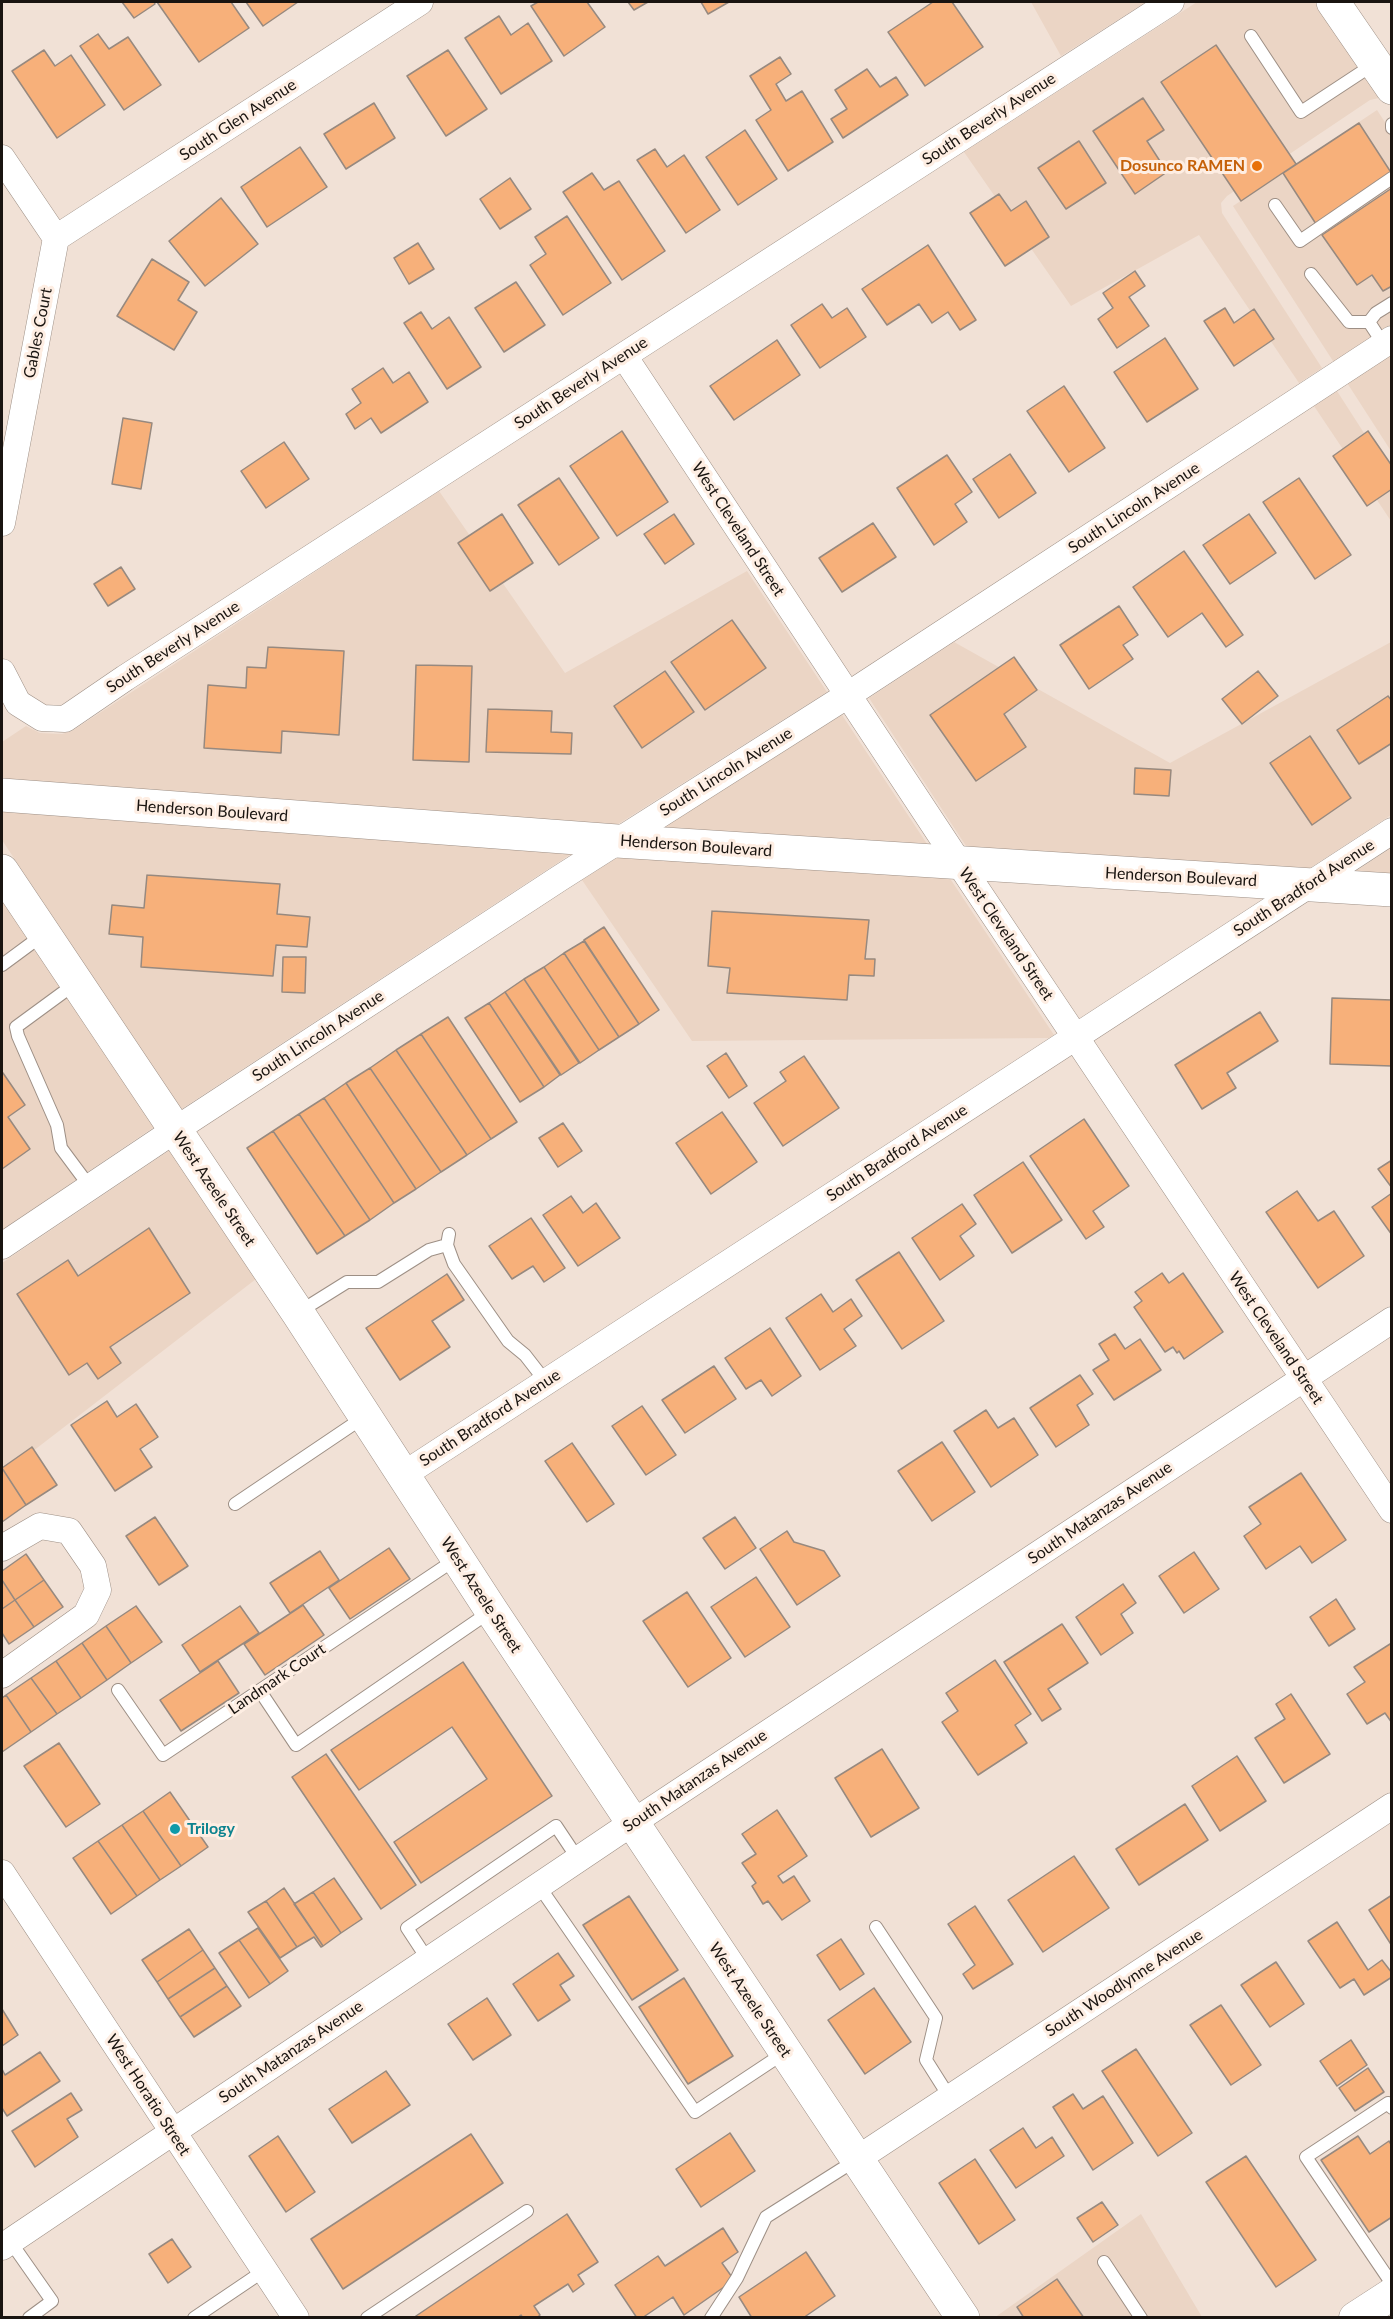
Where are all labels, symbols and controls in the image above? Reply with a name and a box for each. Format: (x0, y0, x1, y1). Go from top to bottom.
street label: South Beverly Avenue (919, 69, 1059, 169)
street label: South Glen Avenue (176, 75, 300, 165)
place label: Dosunco RAMEN (1120, 156, 1245, 176)
marker: Dosunco RAMEN (1250, 159, 1264, 173)
street label: Gables Court (20, 286, 56, 380)
street label: South Beverly Avenue (511, 333, 651, 433)
street label: West Cleveland Street (687, 458, 789, 600)
street label: South Lincoln Avenue (1065, 458, 1203, 558)
street label: South Beverly Avenue (103, 597, 243, 697)
street label: South Lincoln Avenue (656, 723, 796, 821)
street label: Henderson Boulevard (135, 796, 289, 826)
street label: Henderson Boulevard (619, 831, 773, 861)
street label: South Bradford Avenue (1230, 835, 1378, 941)
street label: Henderson Boulevard (1104, 863, 1258, 891)
street label: West Cleveland Street (954, 864, 1058, 1004)
street label: South Lincoln Avenue (249, 986, 387, 1086)
street label: South Bradford Avenue (823, 1100, 971, 1206)
street label: West Azeele Street (169, 1128, 259, 1250)
street label: West Cleveland Street (1224, 1268, 1328, 1408)
street label: South Bradford Avenue (416, 1365, 564, 1471)
street label: South Matanzas Avenue (1024, 1458, 1176, 1568)
street label: West Azeele Street (436, 1534, 526, 1656)
street label: Landmark Court (225, 1639, 329, 1719)
street label: South Matanzas Avenue (619, 1726, 771, 1836)
place label: Trilogy (187, 1819, 235, 1839)
marker: Trilogy (168, 1822, 182, 1836)
street label: South Woodlynne Avenue (1042, 1925, 1206, 2041)
street label: West Azeele Street (705, 1939, 795, 2061)
street label: South Matanzas Avenue (215, 1997, 367, 2107)
street label: West Horatio Street (102, 2031, 194, 2159)

